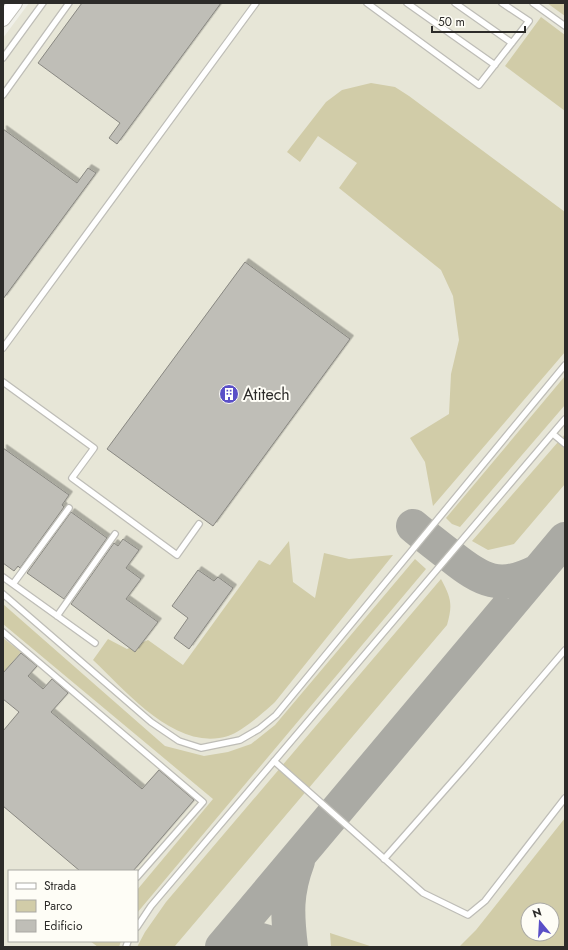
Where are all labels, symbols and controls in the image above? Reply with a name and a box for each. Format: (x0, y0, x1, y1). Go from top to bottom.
scale bar (432, 8, 525, 34)
text: 50 m (438, 13, 465, 31)
building icon: Atitech (218, 383, 240, 405)
place label: Atitech (243, 383, 290, 406)
legend (8, 870, 138, 942)
text: Strada (44, 877, 76, 895)
text: Parco (44, 897, 73, 915)
north arrow (520, 902, 560, 942)
text: N (530, 904, 544, 921)
text: Edificio (44, 917, 83, 935)

